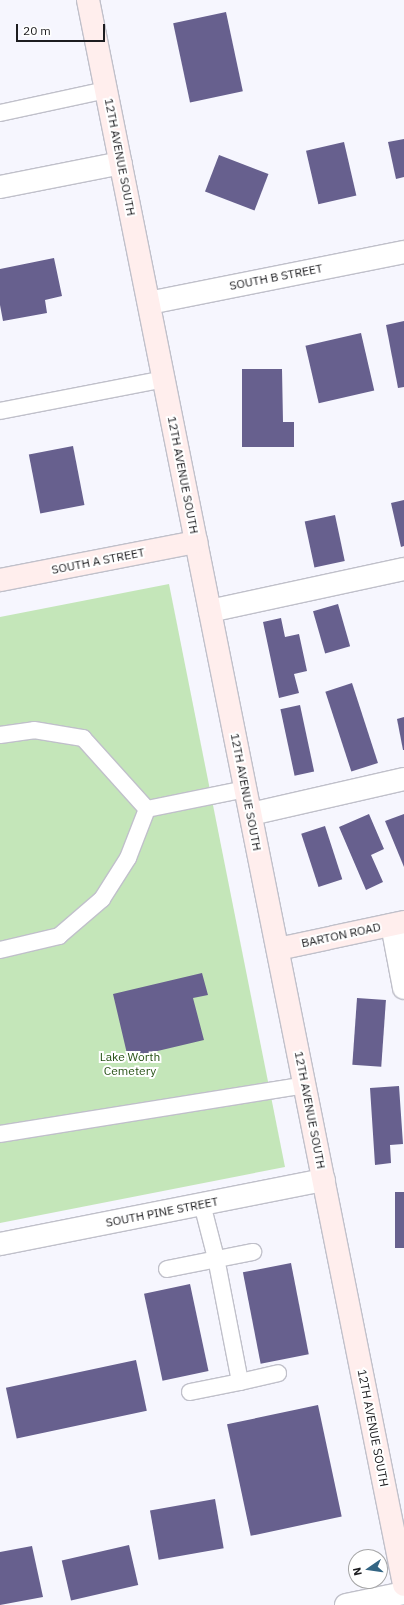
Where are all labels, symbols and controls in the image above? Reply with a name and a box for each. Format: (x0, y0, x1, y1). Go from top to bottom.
scale bar (18, 16, 107, 42)
text: 20 m (23, 23, 51, 38)
street label: 12TH AVENUE SOUTH (102, 97, 138, 217)
street label: SOUTH B STREET (228, 261, 324, 293)
street label: 12TH AVENUE SOUTH (165, 415, 201, 535)
street label: SOUTH A STREET (50, 545, 146, 577)
street label: 12TH AVENUE SOUTH (228, 732, 264, 852)
street label: BARTON ROAD (300, 920, 382, 950)
park label: Lake Worth Cemetery (100, 1050, 160, 1078)
street label: 12TH AVENUE SOUTH (292, 1050, 328, 1170)
street label: SOUTH PINE STREET (104, 1194, 220, 1230)
street label: 12TH AVENUE SOUTH (355, 1368, 391, 1488)
north arrow (348, 1549, 388, 1589)
text: N (350, 1566, 365, 1577)

